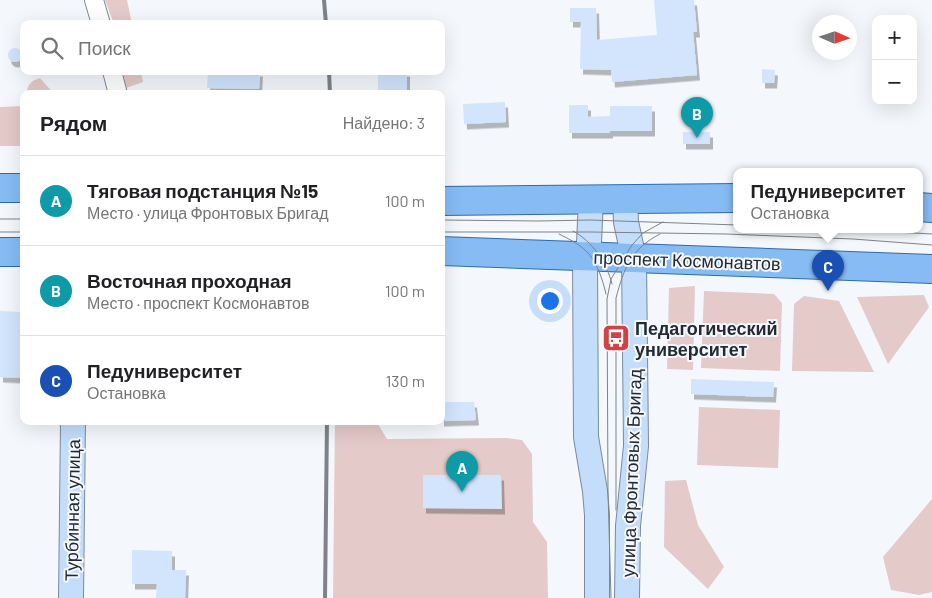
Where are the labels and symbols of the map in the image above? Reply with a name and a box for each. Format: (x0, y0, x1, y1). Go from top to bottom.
north arrow (812, 15, 857, 60)
pin: B (681, 97, 713, 138)
street label: проспект Космонавтов (593, 246, 781, 274)
pin: C (812, 250, 844, 291)
your location (537, 288, 563, 314)
place label: Педагогический университет (635, 317, 778, 360)
bus stop icon: Педагогический университет (601, 323, 631, 353)
street label: улица Фронтовых Бригад (616, 368, 646, 578)
street label: Турбинная улица (60, 438, 84, 581)
pin: A (446, 451, 478, 492)

